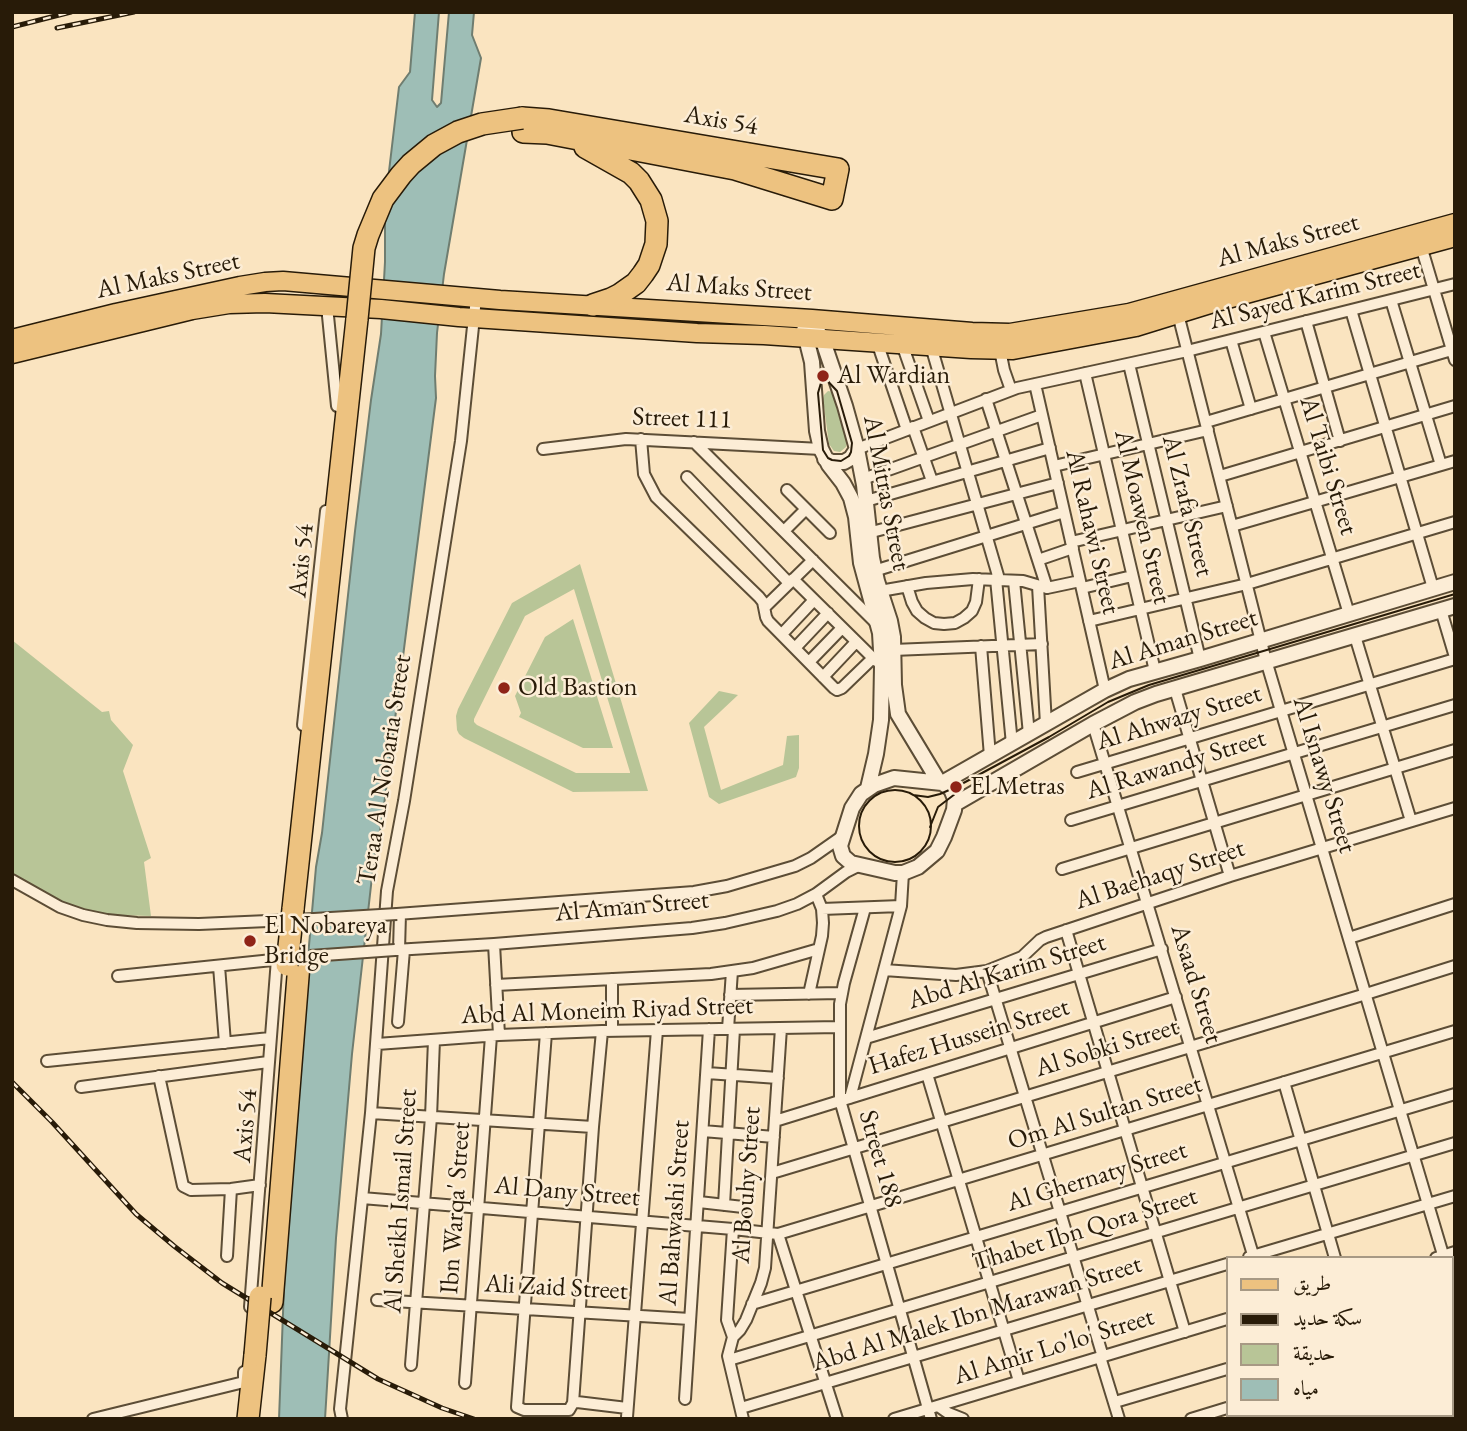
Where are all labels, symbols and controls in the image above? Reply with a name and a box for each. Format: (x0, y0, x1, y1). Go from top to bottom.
street label: Axis 54 (682, 99, 760, 143)
street label: Al Maks Street (1214, 207, 1362, 275)
street label: Al Maks Street (94, 246, 242, 306)
street label: Al Sayed Karim Street (1206, 255, 1424, 337)
street label: Al Maks Street (665, 267, 813, 309)
place label: Al Wardian (837, 360, 950, 392)
marker: Al Wardian (815, 368, 831, 384)
street label: Al Taibi Street (1292, 393, 1364, 539)
street label: Street 111 (632, 402, 732, 436)
street label: Al Mitras Street (856, 413, 916, 573)
street label: Al Moawen Street (1107, 427, 1177, 607)
street label: Al Zrafa Street (1154, 432, 1220, 580)
street label: Al Rahawi Street (1058, 447, 1126, 617)
street label: Axis 54 (283, 523, 321, 599)
street label: Al Aman Street (1105, 603, 1261, 677)
street label: Teraa Al Nobaria Street (351, 652, 419, 888)
place label: Old Bastion (518, 672, 638, 704)
street label: Al Ahwazy Street (1093, 678, 1265, 758)
marker: Old Bastion (496, 680, 512, 696)
street label: Al Isnawy Street (1285, 693, 1363, 857)
street label: Al Rawandy Street (1082, 723, 1270, 807)
place label: El Metras (970, 771, 1065, 803)
marker: El Metras (948, 779, 964, 795)
street label: Al Baehaqy Street (1071, 833, 1249, 917)
street label: Al Aman Street (554, 885, 710, 929)
place label: El Nobareya Bridge (264, 910, 387, 972)
street label: Asaad Street (1163, 921, 1229, 1047)
street label: Abd Al Karim Street (904, 927, 1110, 1017)
marker: El Nobareya Bridge (242, 933, 258, 949)
street label: Abd Al Moneim Riyad Street (460, 990, 754, 1032)
street label: Hafez Hussein Street (865, 992, 1073, 1082)
street label: Al Sobki Street (1032, 1011, 1182, 1085)
street label: Om Al Sultan Street (1004, 1069, 1206, 1157)
street label: Axis 54 (227, 1088, 265, 1164)
street label: Al Sheikh Ismail Street (378, 1088, 424, 1314)
street label: Al Bouhy Street (726, 1105, 768, 1265)
street label: Street 188 (851, 1107, 909, 1211)
street label: Al Bahwashi Street (653, 1119, 697, 1307)
street label: Ibn Warqa' Street (434, 1121, 478, 1295)
street label: Al Ghernaty Street (1003, 1135, 1191, 1219)
street label: Al Dany Street (493, 1170, 641, 1214)
street label: Thabet Ibn Qora Street (969, 1181, 1201, 1279)
street label: Abd Al Malek Ibn Marawan Street (808, 1249, 1146, 1379)
legend (1226, 1256, 1453, 1417)
street label: Ali Zaid Street (483, 1269, 629, 1307)
text: طريق (1293, 1269, 1331, 1296)
street label: Al Amir Lo'lo' Street (950, 1302, 1158, 1392)
text: سكة حديد (1293, 1304, 1362, 1331)
text: حديقة (1293, 1339, 1336, 1366)
text: مياه (1293, 1374, 1319, 1401)

